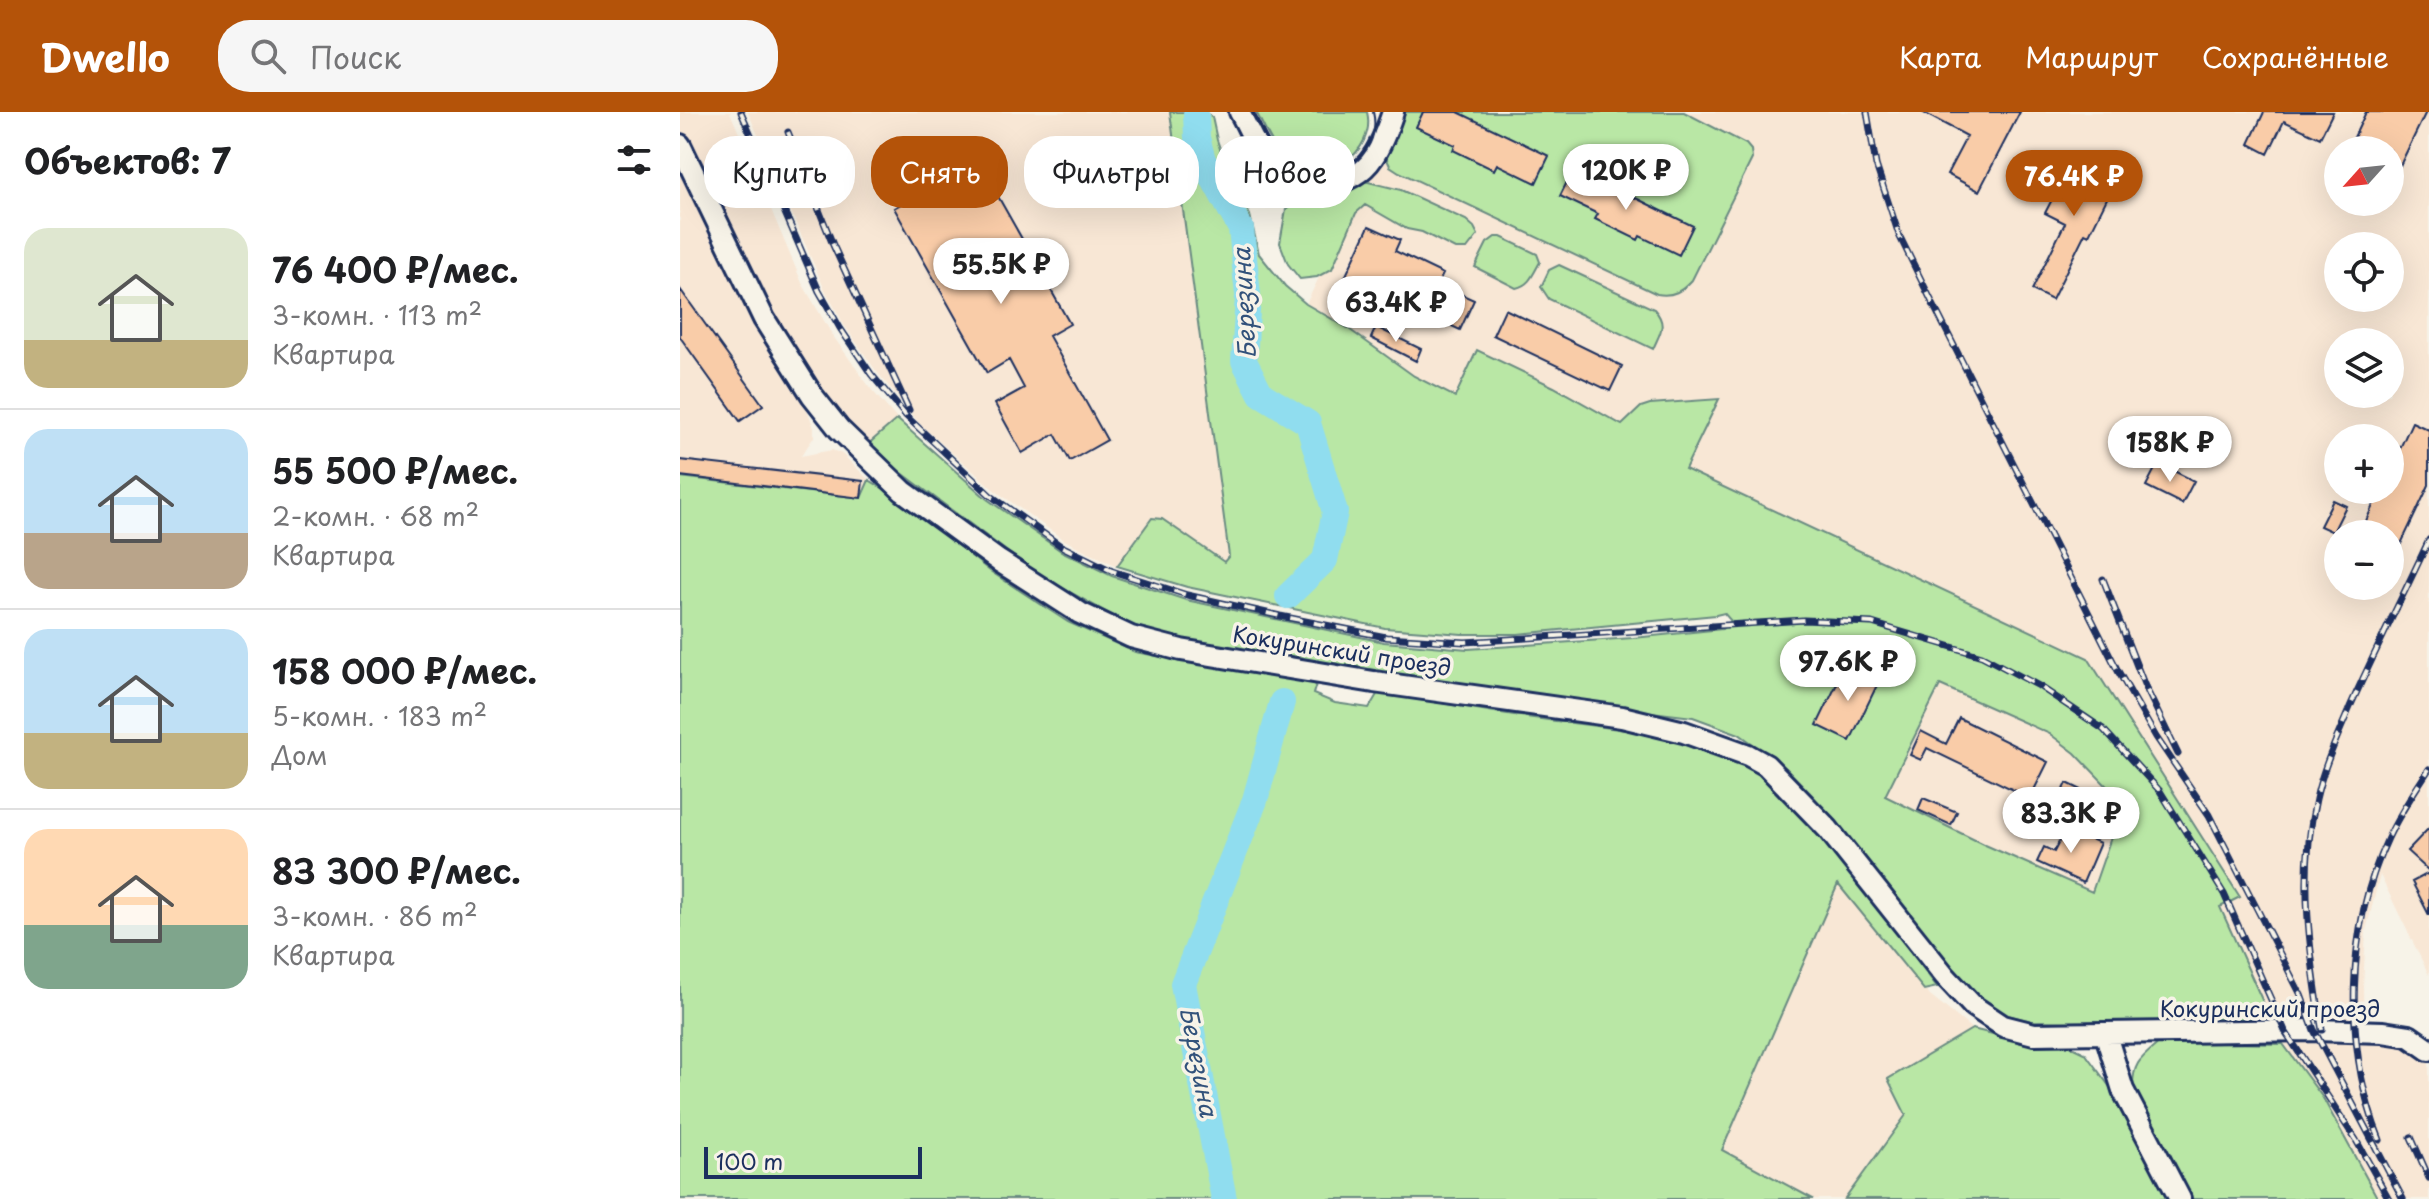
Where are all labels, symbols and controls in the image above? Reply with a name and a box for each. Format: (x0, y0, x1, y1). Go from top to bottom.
search box (218, 20, 778, 92)
text: Dwello (40, 28, 170, 85)
icon: search (246, 34, 290, 78)
text: Поиск (310, 34, 401, 79)
text: Карта (1899, 35, 1981, 78)
text: Маршрут (2025, 35, 2158, 78)
text: Сохранённые (2202, 35, 2389, 78)
text: Объектов: 7 (24, 134, 231, 186)
chip: Купить (704, 136, 855, 208)
chip: Снять (871, 136, 1008, 208)
chip: Фильтры (1024, 136, 1199, 208)
chip: Новое (1215, 136, 1355, 208)
north arrow (2324, 136, 2404, 216)
map controls (2324, 136, 2404, 600)
icon: filters (612, 138, 656, 182)
pin: 120K ₽ (1561, 144, 1691, 212)
text: 120K ₽ (1581, 150, 1671, 189)
pin: 76.4K ₽ (2000, 150, 2148, 218)
text: 76.4K ₽ (2024, 156, 2124, 195)
button: locate (2324, 232, 2404, 312)
pin: 55.5K ₽ (927, 238, 1075, 306)
text: 76 400 ₽/мес. (272, 243, 519, 295)
text: 55.5K ₽ (951, 244, 1051, 283)
water label: Березина (1222, 246, 1264, 360)
icon: home (88, 260, 184, 356)
pin: 63.4K ₽ (1322, 276, 1470, 344)
text: 63.4K ₽ (1345, 282, 1447, 321)
text: 3-комн. · 113 m² (272, 295, 482, 334)
button: layers (2324, 328, 2404, 408)
text: Квартира (272, 334, 395, 373)
pin: 158K ₽ (2105, 416, 2235, 484)
text: 158K ₽ (2126, 422, 2214, 461)
button: + (2324, 424, 2404, 504)
text: 55 500 ₽/мес. (272, 444, 518, 496)
icon: home (88, 461, 184, 557)
text: 2-комн. · 68 m² (272, 496, 479, 535)
button: − (2324, 520, 2404, 600)
text: Квартира (272, 535, 395, 574)
street label: Кокуринский проезд (1231, 616, 1454, 683)
pin: 97.6K ₽ (1774, 635, 1922, 703)
text: 97.6K ₽ (1798, 641, 1898, 680)
text: 158 000 ₽/мес. (272, 644, 537, 696)
icon: home (88, 661, 184, 757)
text: 5-комн. · 183 m² (272, 696, 487, 735)
text: Дом (272, 735, 328, 774)
pin: 83.3K ₽ (1997, 787, 2145, 855)
text: 83.3K ₽ (2021, 793, 2121, 832)
text: 83 300 ₽/мес. (272, 844, 521, 896)
icon: home (88, 861, 184, 957)
text: 3-комн. · 86 m² (272, 896, 478, 935)
text: Квартира (272, 935, 395, 974)
street label: Кокуринский проезд (2160, 991, 2380, 1024)
water label: Березина (1172, 1004, 1228, 1121)
scale bar (704, 1143, 922, 1179)
text: 100 m (716, 1144, 783, 1177)

